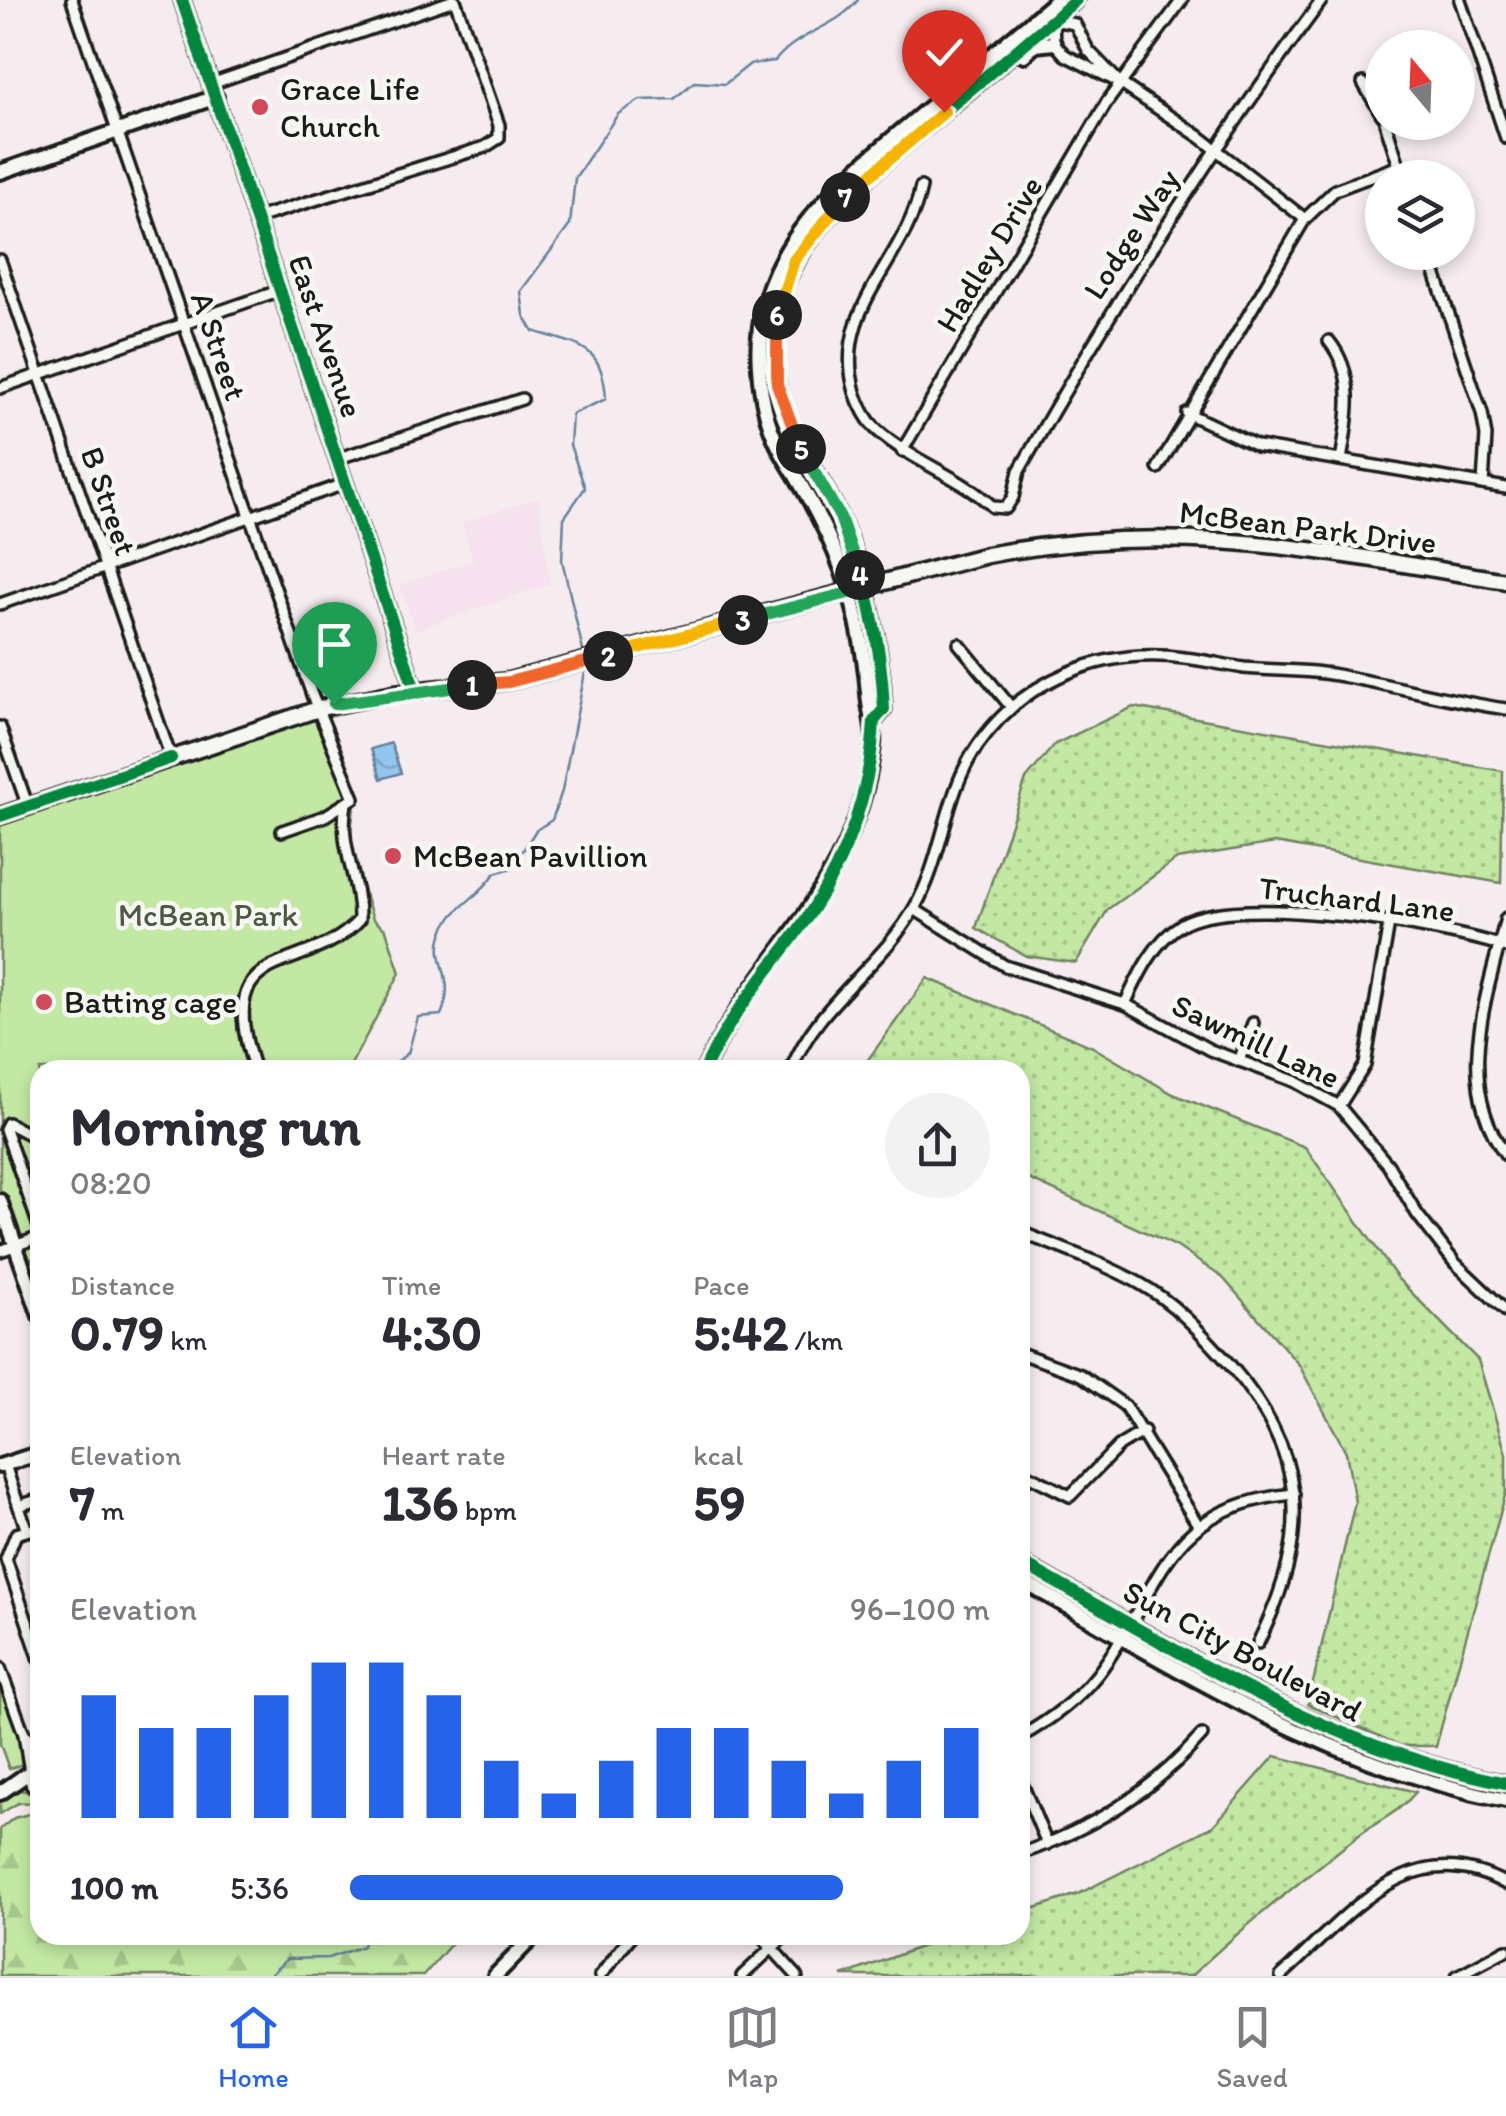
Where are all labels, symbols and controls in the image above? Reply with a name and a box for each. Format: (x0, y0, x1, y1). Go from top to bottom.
pin (902, 10, 987, 113)
icon: check (917, 25, 972, 80)
north arrow (1365, 30, 1475, 140)
map controls (1365, 30, 1475, 270)
place label: Grace Life Church (280, 70, 420, 145)
marker: Grace Life Church (249, 96, 271, 118)
button: layers (1365, 160, 1475, 270)
street label: Lodge Way (1075, 162, 1187, 306)
street label: Hadley Drive (928, 169, 1050, 339)
pin: 7 (820, 172, 870, 222)
text: 7 (838, 180, 852, 214)
street label: East Avenue (280, 250, 372, 422)
street label: A Street (183, 287, 255, 405)
pin: 6 (752, 290, 802, 340)
text: 6 (770, 298, 784, 332)
pin: 5 (776, 424, 826, 474)
text: 5 (794, 432, 808, 466)
street label: B Street (73, 442, 145, 560)
street label: McBean Park Drive (1177, 492, 1439, 562)
pin: 4 (835, 550, 885, 600)
text: 4 (852, 558, 868, 592)
pin: 3 (718, 595, 768, 645)
pin (292, 602, 377, 705)
text: 3 (735, 603, 751, 637)
icon: arrive (307, 617, 362, 672)
pin: 2 (583, 631, 633, 681)
text: 2 (601, 639, 615, 673)
pin: 1 (447, 660, 497, 710)
text: 1 (466, 668, 479, 702)
place label: McBean Pavillion (413, 837, 648, 875)
marker: McBean Pavillion (382, 845, 404, 867)
street label: Truchard Lane (1257, 868, 1457, 930)
park label: McBean Park (118, 896, 299, 934)
place label: Batting cage (64, 983, 237, 1021)
street label: Sawmill Lane (1166, 986, 1346, 1096)
marker: Batting cage (33, 991, 55, 1013)
text: Morning run (70, 1093, 361, 1159)
button: share (885, 1093, 990, 1198)
text: 08:20 (70, 1164, 152, 1202)
text: Distance (70, 1268, 175, 1302)
text: Time (382, 1268, 441, 1302)
text: Pace (693, 1268, 749, 1302)
text: 0.79 (70, 1302, 164, 1363)
text: 4:30 (382, 1302, 482, 1363)
text: 5:42 (693, 1302, 788, 1363)
text: km (164, 1323, 207, 1357)
text: /km (788, 1323, 843, 1357)
text: Elevation (70, 1438, 181, 1472)
text: Heart rate (382, 1438, 506, 1472)
text: kcal (693, 1438, 743, 1472)
text: 7 (70, 1472, 95, 1533)
text: 136 (382, 1472, 459, 1533)
text: 59 (693, 1472, 746, 1533)
text: m (95, 1493, 125, 1527)
text: bpm (459, 1493, 517, 1527)
street label: Sun City Boulevard (1117, 1572, 1369, 1730)
text: Elevation (70, 1590, 197, 1628)
text: 96–100 m (850, 1590, 990, 1628)
text: 100 m (70, 1869, 158, 1907)
text: 5:36 (230, 1869, 289, 1907)
tab: Home (218, 2000, 289, 2094)
tab: Map (725, 2000, 780, 2094)
tab: Saved (1216, 2000, 1288, 2094)

